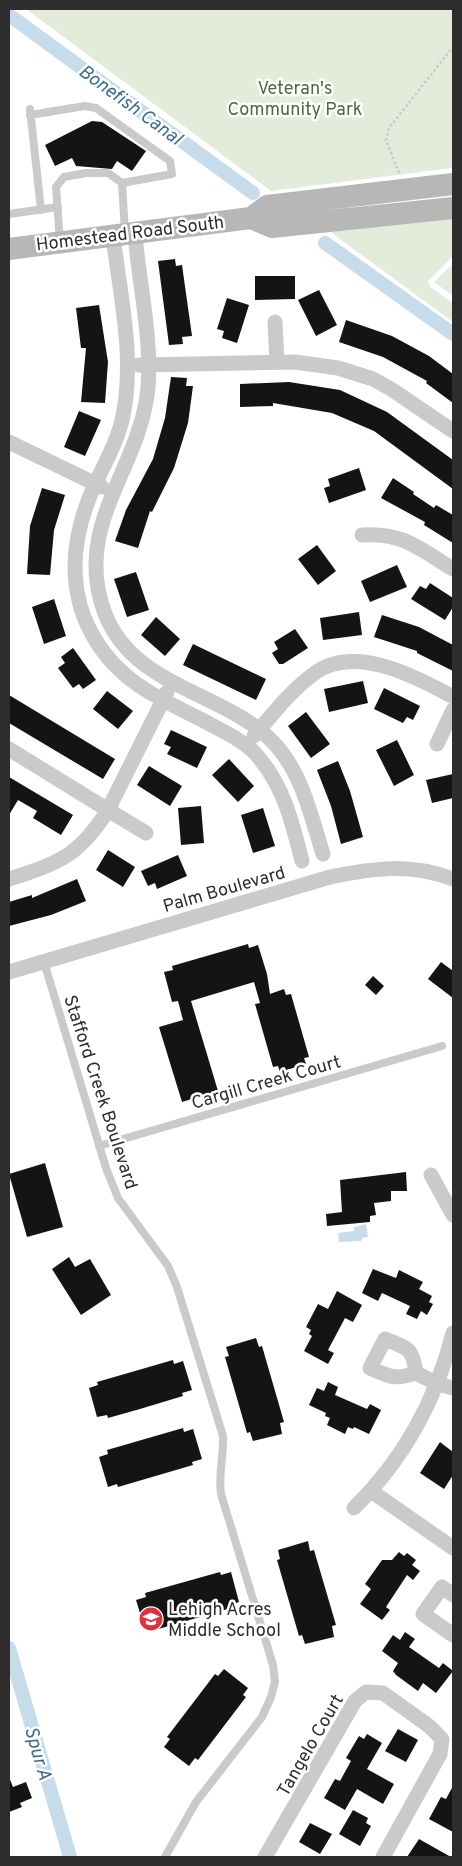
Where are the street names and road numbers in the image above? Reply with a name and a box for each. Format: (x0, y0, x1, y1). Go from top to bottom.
street label: Homestead Road South (35, 212, 226, 257)
street label: Palm Boulevard (161, 862, 288, 919)
street label: Stafford Creek Boulevard (57, 992, 142, 1192)
street label: Cargill Creek Court (189, 1051, 344, 1116)
street label: Tangelo Court (273, 1691, 350, 1801)

